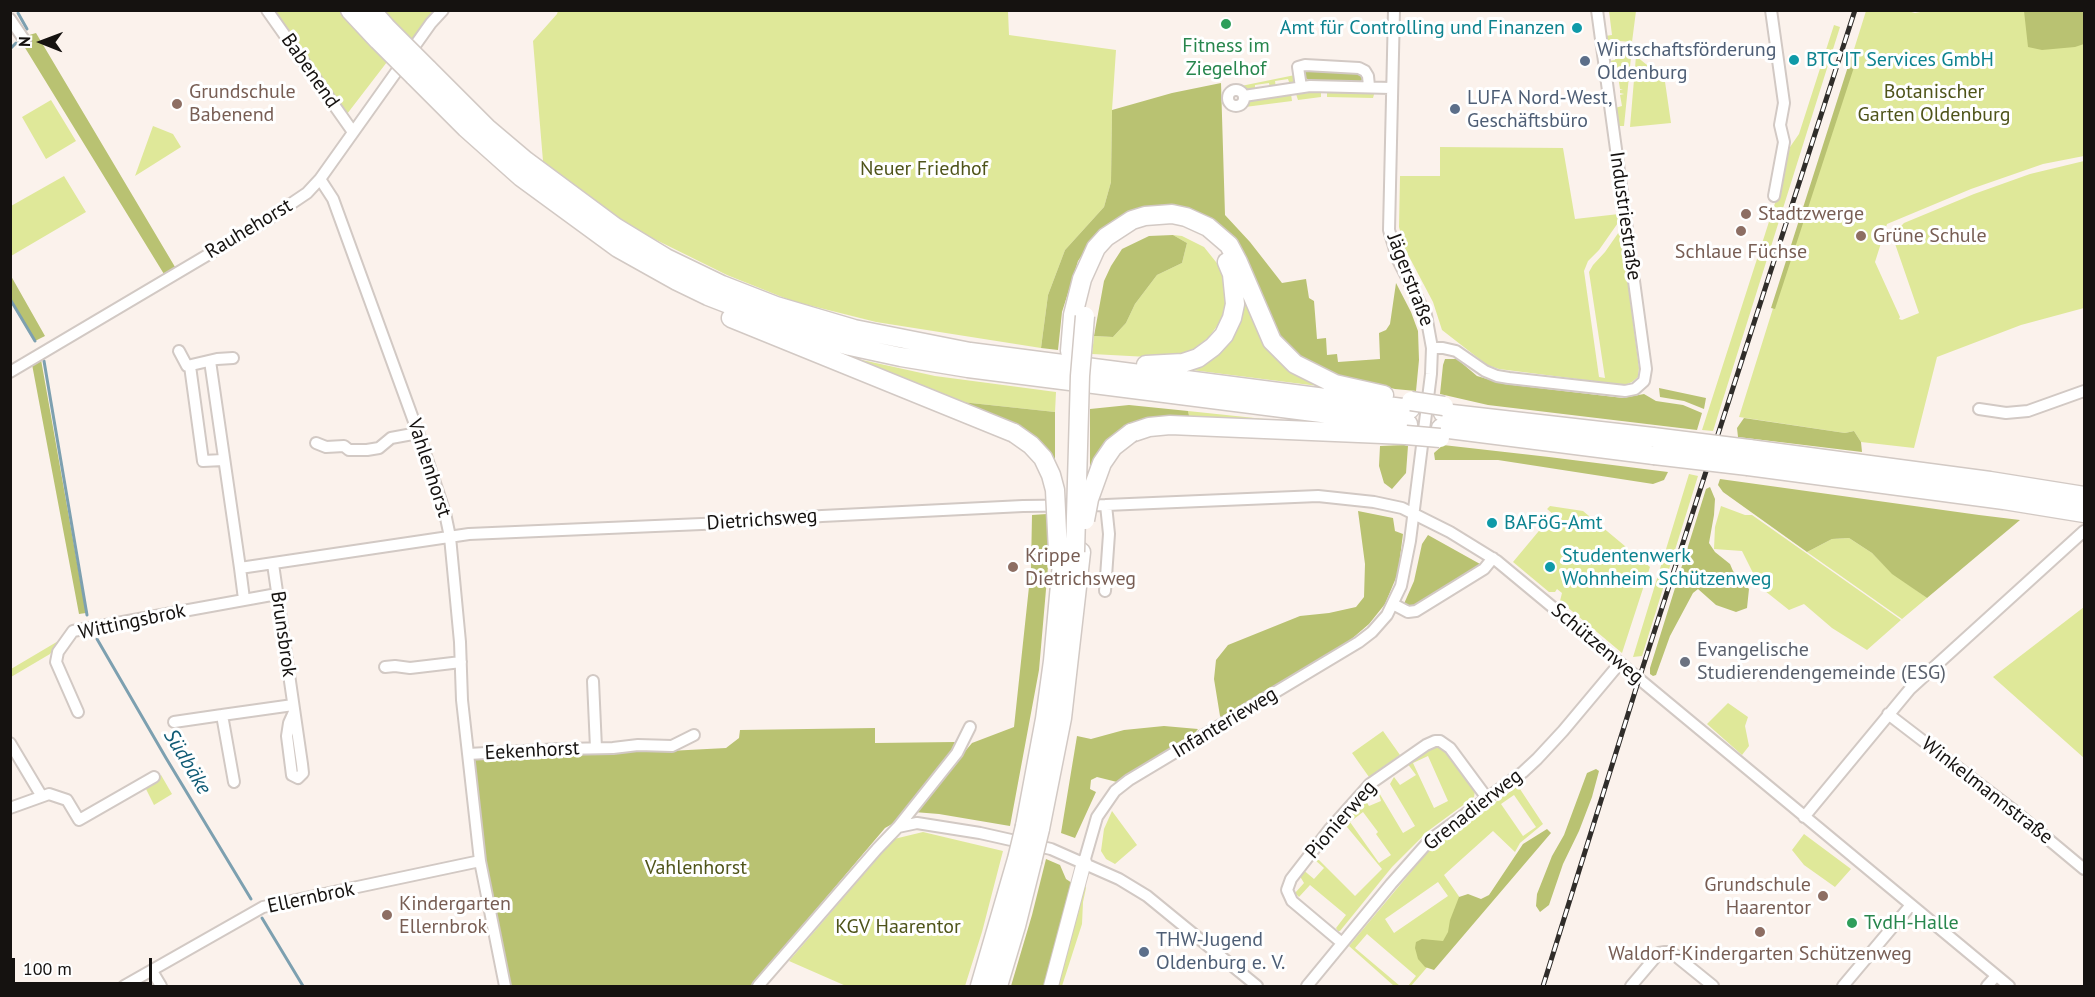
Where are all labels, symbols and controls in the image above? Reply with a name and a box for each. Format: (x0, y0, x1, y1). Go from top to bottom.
north arrow (12, 12, 72, 72)
place label: Amt für Controlling und Finanzen (1280, 16, 1565, 40)
marker: Fitness im Ziegelhof (1219, 17, 1233, 31)
marker: Amt für Controlling und Finanzen (1570, 21, 1584, 35)
street label: Babenend (276, 29, 344, 113)
place label: Fitness im Ziegelhof (1182, 34, 1270, 81)
text: N (14, 36, 34, 47)
place label: Wirtschaftsförderung Oldenburg (1597, 38, 1777, 85)
place label: BTC IT Services GmbH (1806, 48, 1994, 72)
marker: BTC IT Services GmbH (1787, 53, 1801, 67)
marker: Wirtschaftsförderung Oldenburg (1578, 54, 1592, 68)
place label: Grundschule Babenend (189, 80, 296, 127)
park label: Botanischer Garten Oldenburg (1857, 80, 2011, 127)
place label: LUFA Nord-West, Geschäftsbüro (1467, 86, 1613, 133)
marker: Grundschule Babenend (170, 97, 184, 111)
marker: LUFA Nord-West, Geschäftsbüro (1448, 102, 1462, 116)
street label: Industriestraße (1604, 150, 1646, 282)
park label: Neuer Friedhof (860, 157, 988, 181)
street label: Rauhehorst (201, 194, 297, 264)
place label: Stadtzwerge (1758, 202, 1864, 226)
marker: Stadtzwerge (1739, 207, 1753, 221)
marker: Schlaue Füchse (1734, 224, 1748, 238)
place label: Grüne Schule (1873, 224, 1987, 248)
marker: Grüne Schule (1854, 229, 1868, 243)
street label: Jägerstraße (1381, 230, 1439, 330)
place label: Schlaue Füchse (1675, 240, 1807, 264)
street label: Vahlenhorst (402, 416, 456, 520)
street label: Dietrichsweg (706, 504, 818, 536)
place label: BAFöG-Amt (1504, 511, 1603, 535)
marker: BAFöG-Amt (1485, 516, 1499, 530)
place label: Krippe Dietrichsweg (1025, 544, 1136, 591)
place label: Studentenwerk Wohnheim Schützenweg (1562, 544, 1771, 591)
marker: Krippe Dietrichsweg (1006, 560, 1020, 574)
marker: Studentenwerk Wohnheim Schützenweg (1543, 560, 1557, 574)
street label: Brunsbrok (265, 589, 301, 679)
street label: Schützenweg (1546, 598, 1648, 690)
street label: Wittingsbrok (76, 599, 188, 645)
place label: Evangelische Studierendengemeinde (ESG) (1697, 638, 1946, 685)
marker: Evangelische Studierendengemeinde (ESG) (1678, 655, 1692, 669)
street label: Infanterieweg (1168, 682, 1282, 764)
water label: Südbäke (158, 725, 216, 799)
street label: Winkelmannstraße (1917, 732, 2057, 850)
street label: Eekenhorst (484, 737, 580, 765)
street label: Grenadierweg (1419, 764, 1527, 856)
street label: Pionierweg (1301, 776, 1381, 864)
park label: Vahlenhorst (645, 856, 747, 880)
place label: Grundschule Haarentor (1704, 873, 1811, 920)
street label: Ellernbrok (265, 877, 357, 919)
marker: Grundschule Haarentor (1816, 889, 1830, 903)
place label: Kindergarten Ellernbrok (399, 892, 511, 939)
marker: Kindergarten Ellernbrok (380, 908, 394, 922)
place label: TvdH-Halle (1864, 911, 1959, 935)
park label: KGV Haarentor (835, 915, 961, 939)
marker: TvdH-Halle (1845, 916, 1859, 930)
marker: Waldorf-Kindergarten Schützenweg (1753, 925, 1767, 939)
place label: THW-Jugend Oldenburg e. V. (1156, 928, 1285, 975)
place label: Waldorf-Kindergarten Schützenweg (1608, 942, 1912, 966)
marker: THW-Jugend Oldenburg e. V. (1137, 945, 1151, 959)
scale bar (15, 946, 154, 984)
text: 100 m (23, 957, 72, 980)

